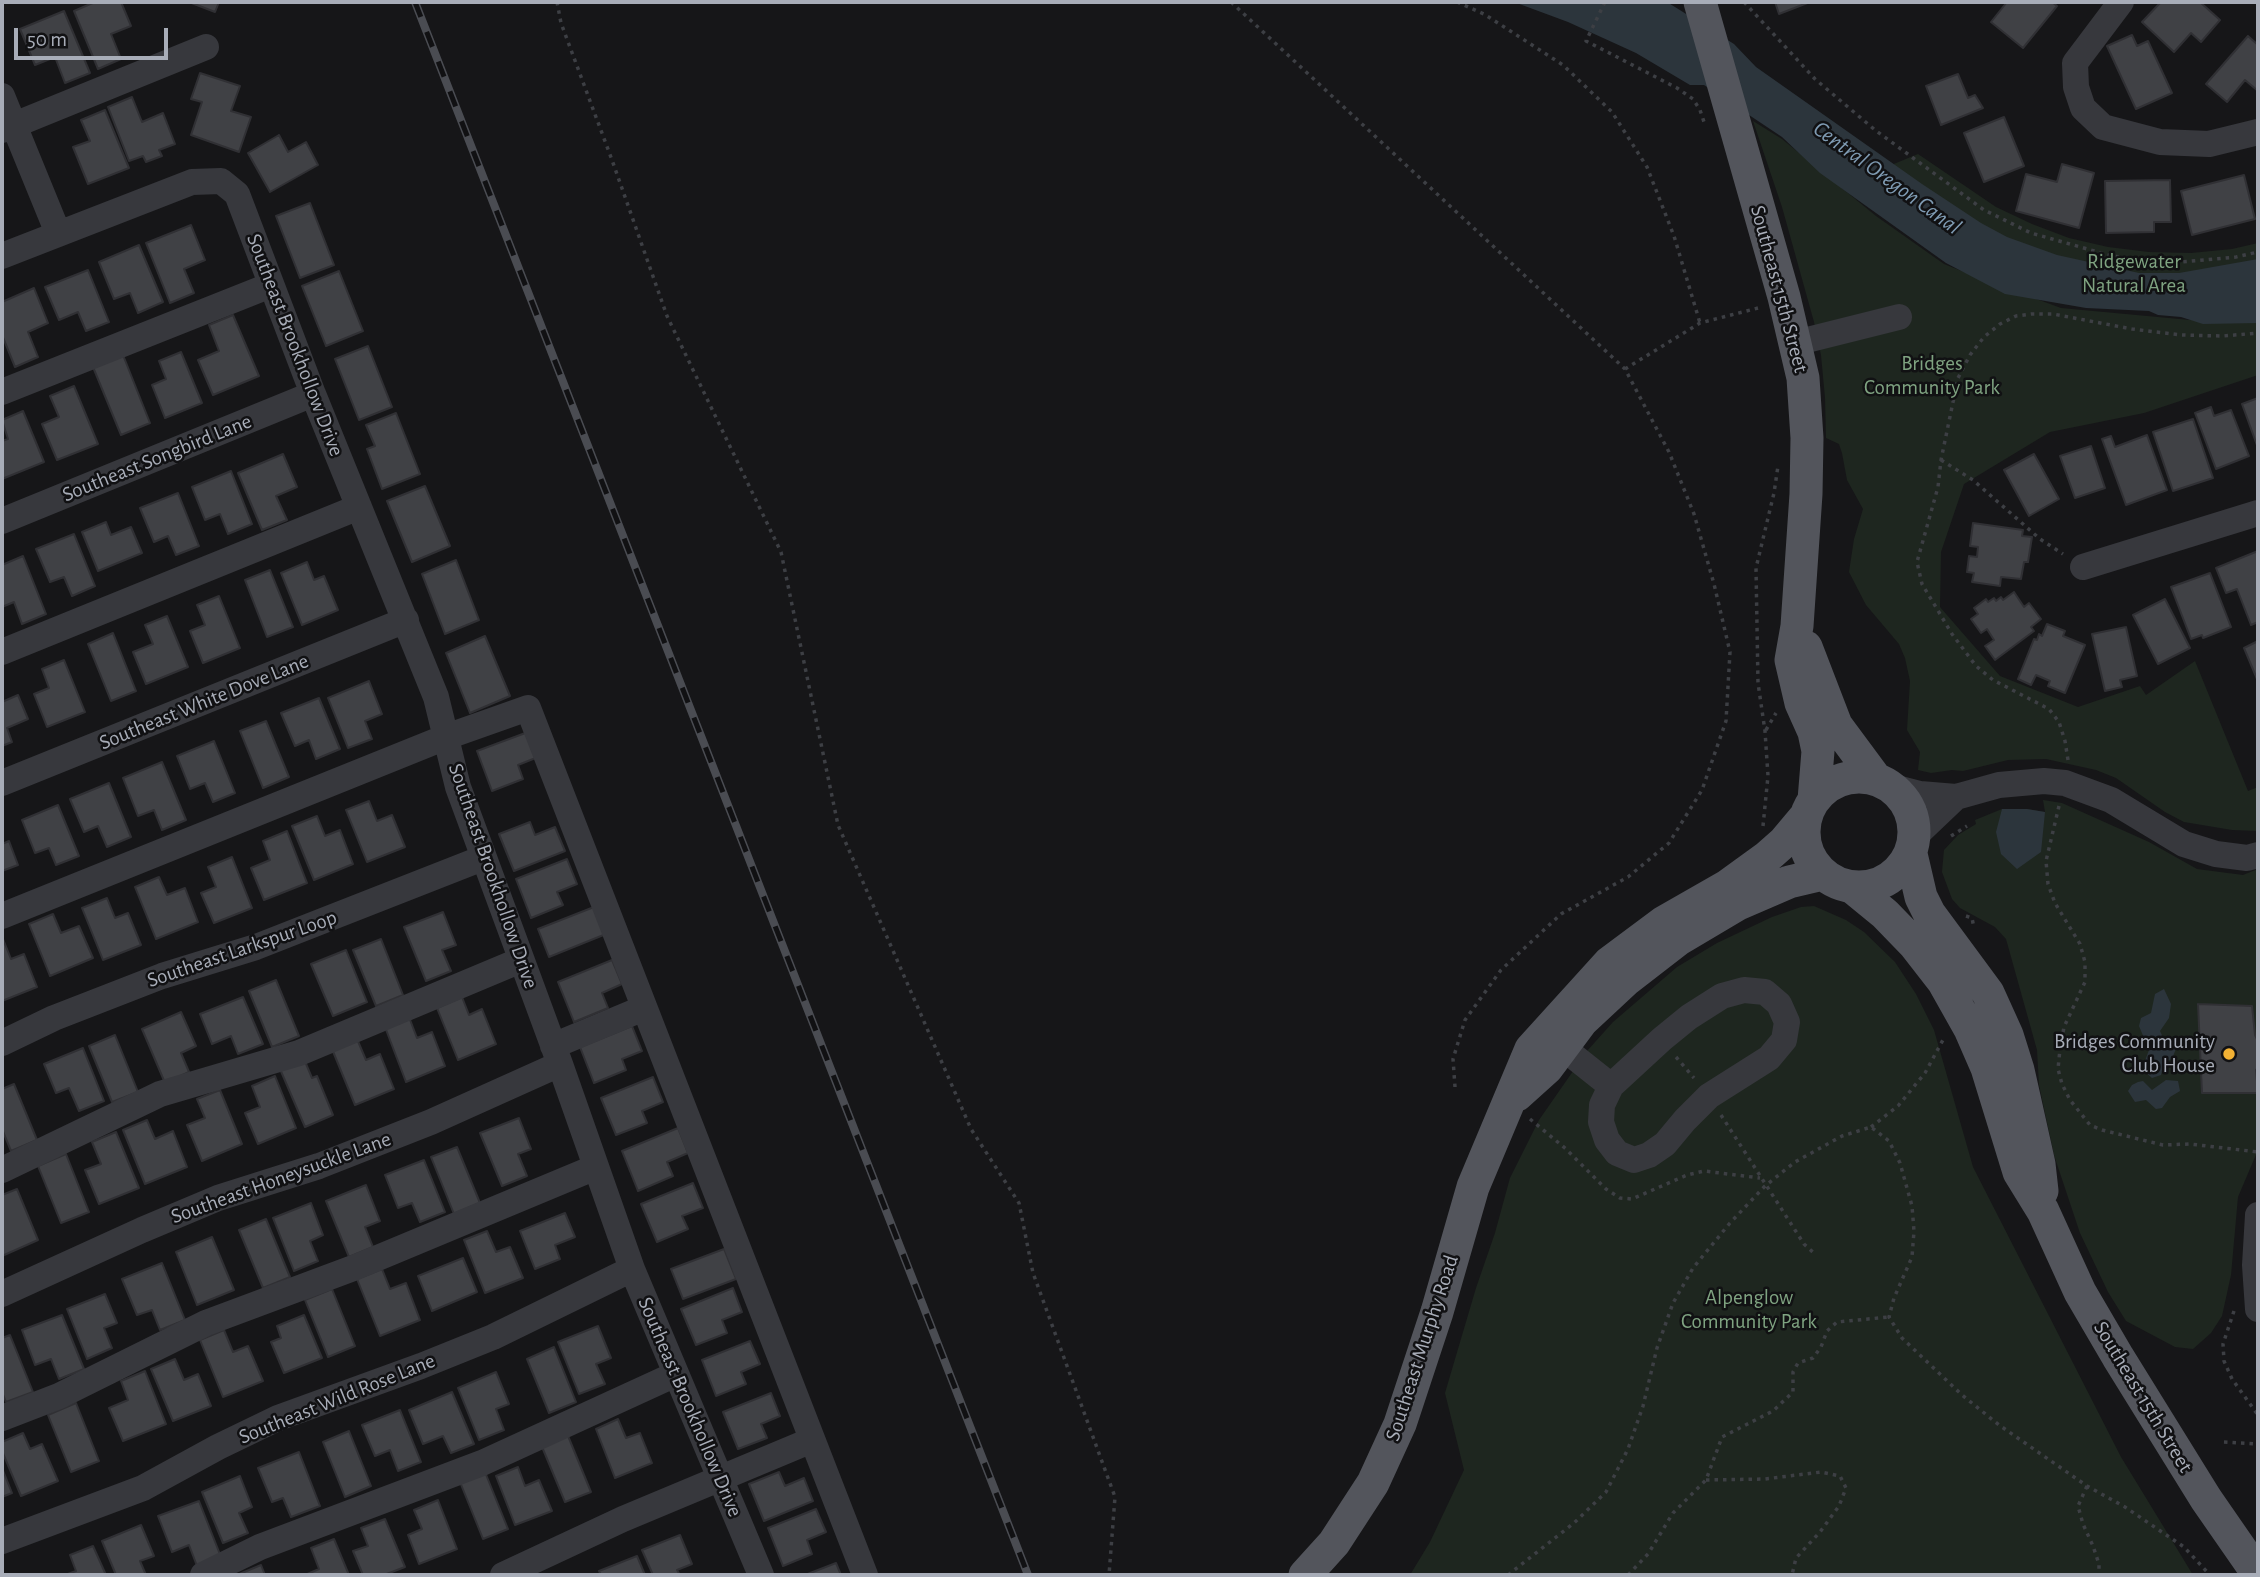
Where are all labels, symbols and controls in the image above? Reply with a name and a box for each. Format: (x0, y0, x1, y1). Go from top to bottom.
scale bar (18, 14, 172, 58)
text: 50 m (27, 29, 67, 50)
water label: Central Oregon Canal (1808, 115, 1966, 241)
street label: Southeast 15th Street (1745, 203, 1813, 375)
street label: Southeast Brookhollow Drive (241, 230, 349, 460)
park label: Ridgewater Natural Area (2082, 249, 2186, 299)
park label: Bridges Community Park (1864, 351, 2000, 401)
street label: Southeast Songbird Lane (59, 409, 255, 507)
street label: Southeast White Dove Lane (96, 648, 312, 756)
street label: Southeast Brookhollow Drive (443, 760, 543, 992)
street label: Southeast Larkspur Loop (144, 905, 340, 993)
place label: Bridges Community Club House (2054, 1029, 2215, 1079)
marker: Bridges Community Club House (2221, 1046, 2237, 1062)
street label: Southeast Honeysuckle Lane (168, 1126, 394, 1230)
street label: Southeast Murphy Road (1380, 1252, 1464, 1444)
park label: Alpenglow Community Park (1681, 1285, 1817, 1335)
street label: Southeast Brookhollow Drive (632, 1293, 748, 1521)
street label: Southeast 15th Street (2088, 1317, 2198, 1477)
street label: Southeast Wild Rose Lane (235, 1348, 439, 1450)

